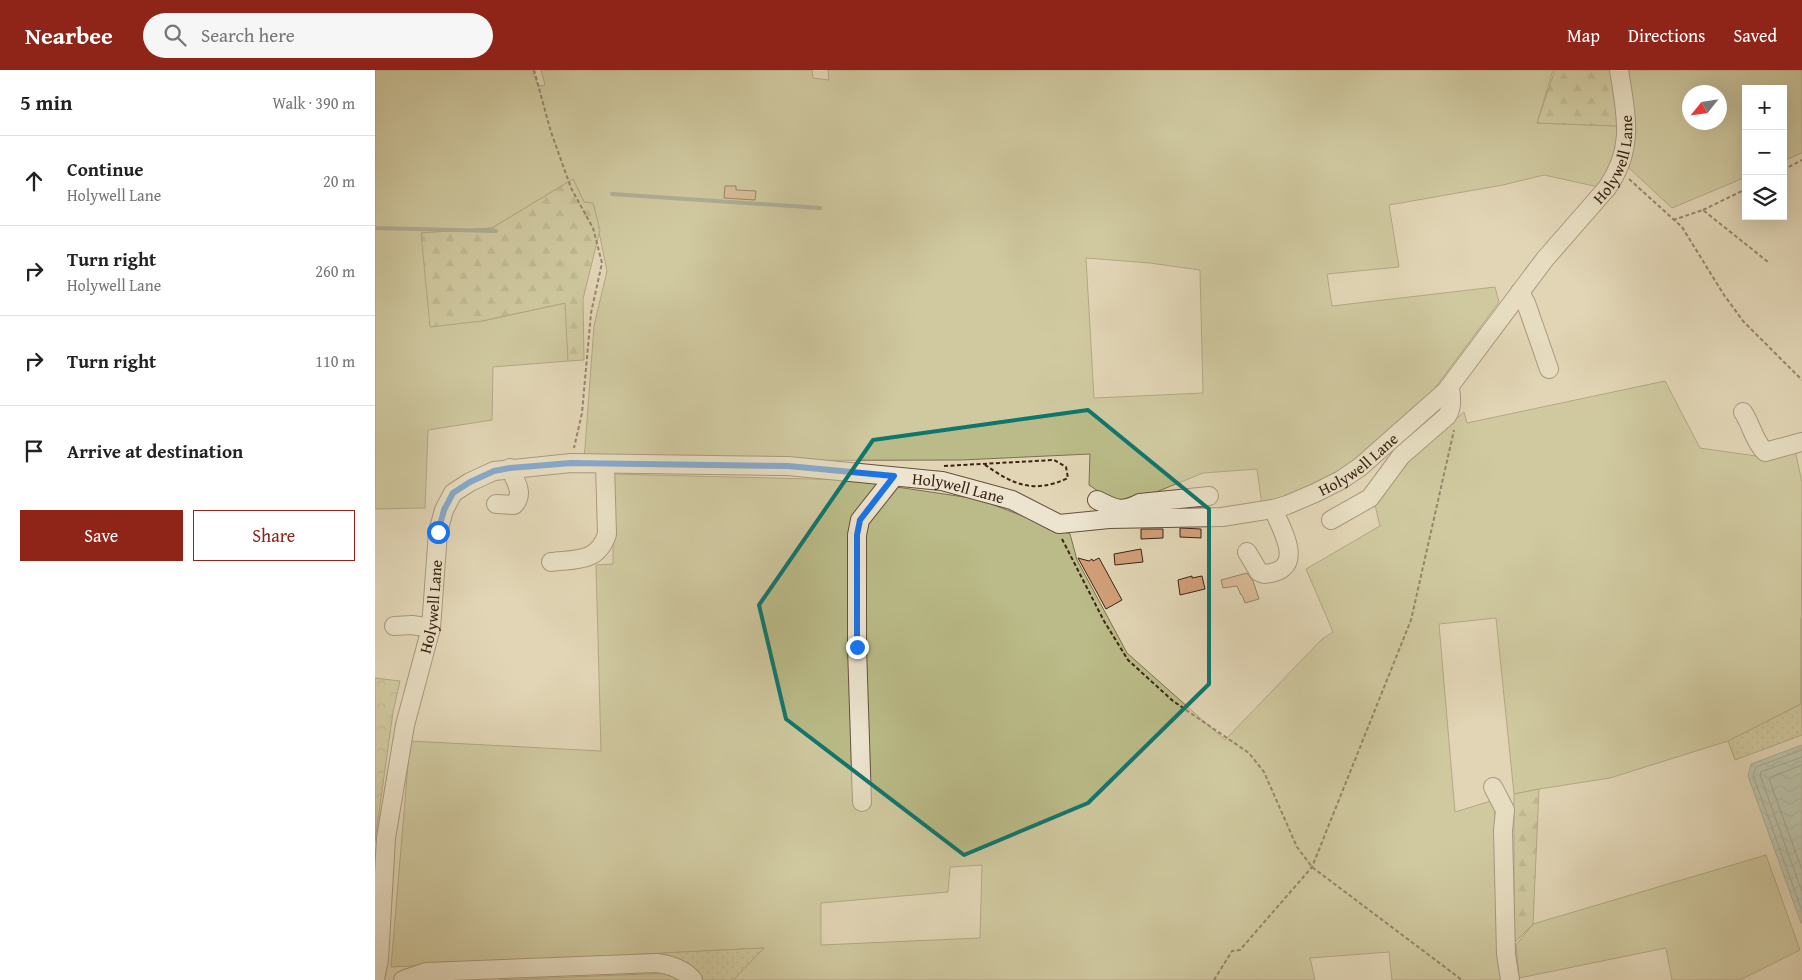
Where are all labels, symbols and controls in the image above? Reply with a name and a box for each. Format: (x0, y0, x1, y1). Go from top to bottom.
search box (143, 13, 493, 58)
text: Nearbee (25, 18, 113, 53)
icon: search (161, 21, 189, 49)
text: Search here (201, 21, 295, 49)
text: Map (1567, 22, 1600, 49)
text: Directions (1628, 22, 1705, 49)
text: Saved (1733, 22, 1777, 49)
north arrow (1682, 85, 1727, 130)
map controls (1742, 85, 1787, 220)
button: + (1742, 85, 1787, 130)
text: 5 min (20, 87, 72, 118)
text: Walk · 390 m (272, 91, 355, 115)
street label: Holywell Lane (1587, 114, 1638, 209)
button: − (1742, 130, 1787, 175)
text: Continue (67, 155, 144, 183)
icon: ahead (20, 167, 48, 195)
text: 20 m (323, 169, 355, 193)
button: layers (1742, 175, 1787, 220)
text: Holywell Lane (67, 183, 161, 207)
text: Turn right (67, 245, 156, 273)
icon: right (20, 257, 48, 285)
text: 260 m (315, 259, 355, 283)
text: Holywell Lane (67, 273, 161, 297)
icon: right (20, 347, 48, 375)
text: Turn right (67, 347, 156, 375)
text: 110 m (315, 349, 355, 373)
street label: Holywell Lane (1314, 427, 1403, 502)
icon: arrive (20, 437, 48, 465)
text: Arrive at destination (67, 437, 243, 465)
street label: Holywell Lane (911, 466, 1007, 509)
button: Save (20, 510, 183, 561)
button: Share (193, 510, 355, 561)
route start (427, 521, 450, 544)
street label: Holywell Lane (413, 559, 448, 656)
route end (846, 636, 869, 659)

